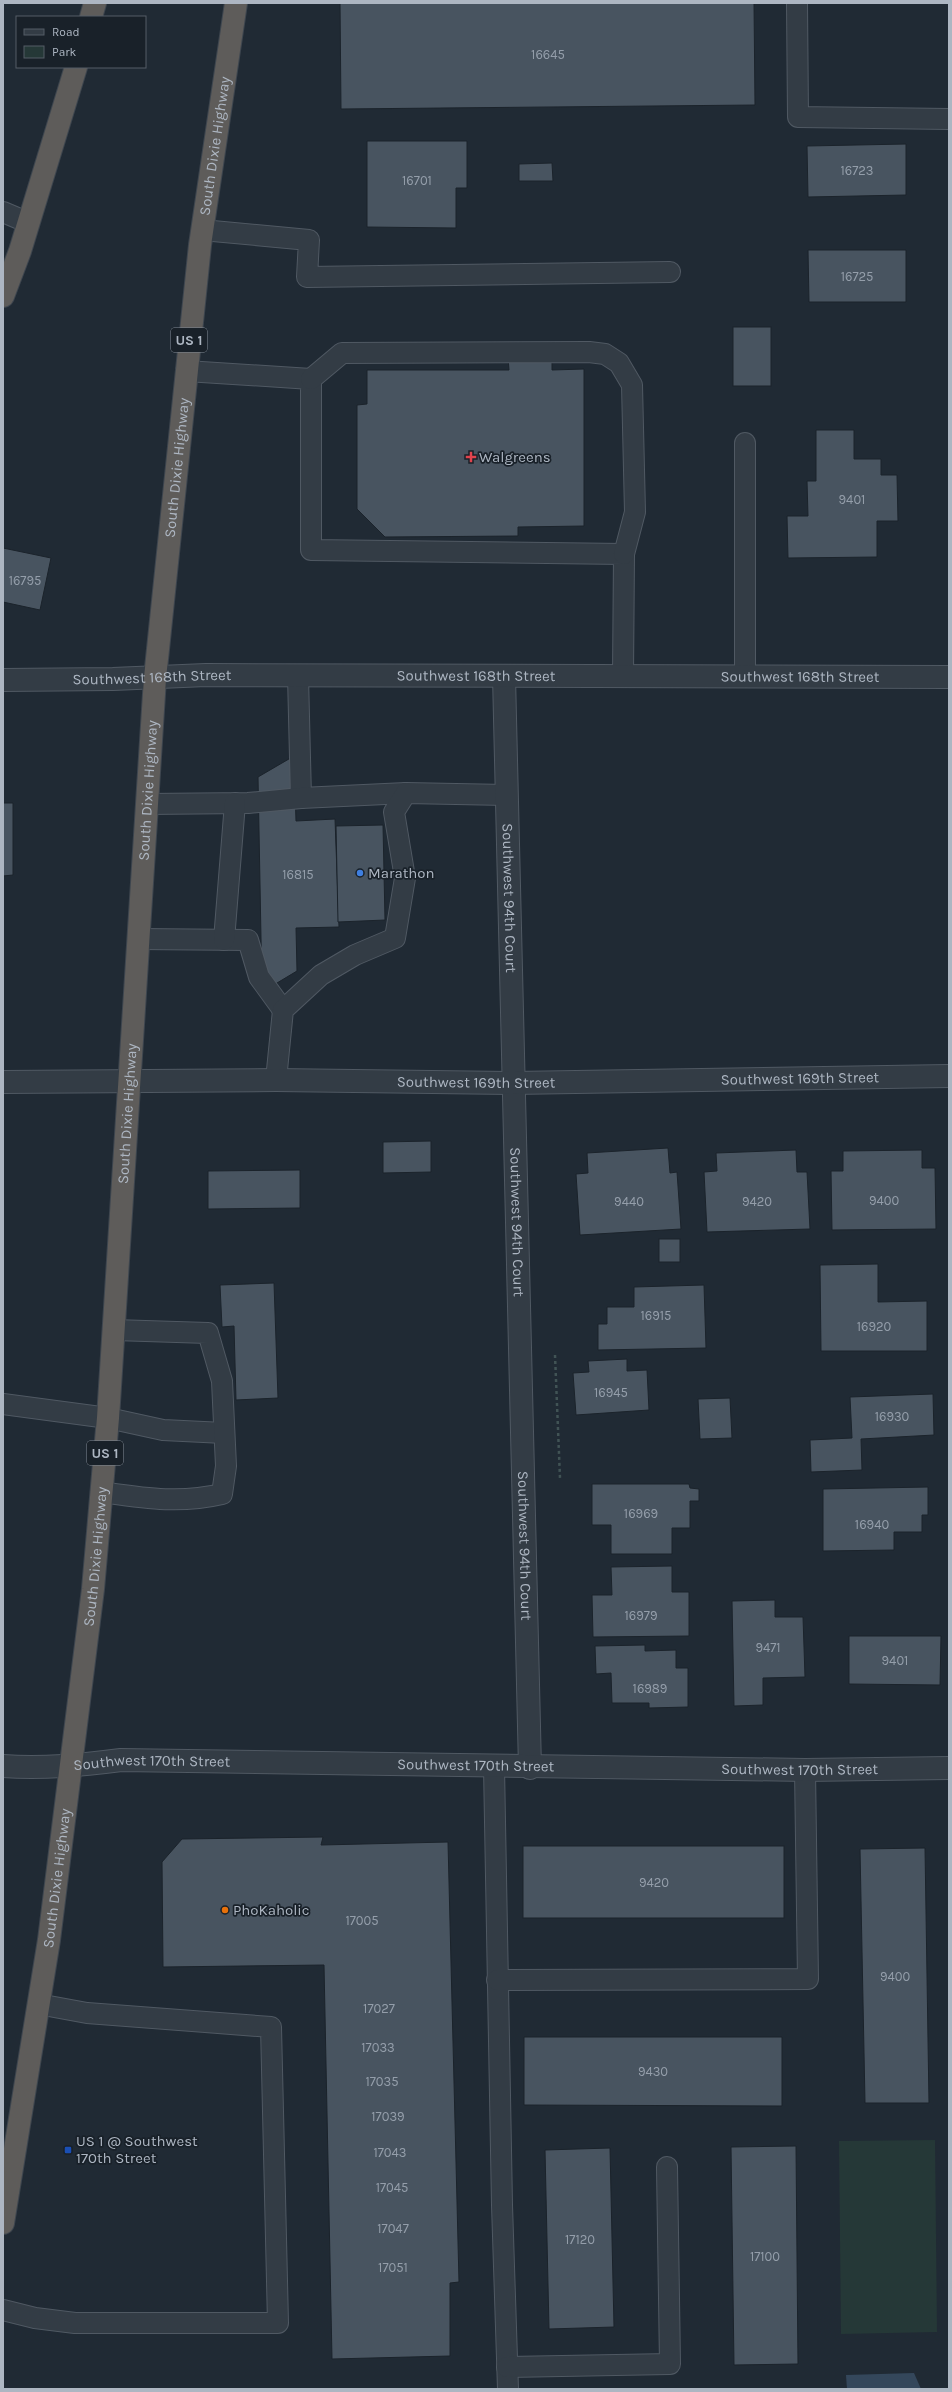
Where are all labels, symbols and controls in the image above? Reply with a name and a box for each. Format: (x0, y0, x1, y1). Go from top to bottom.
legend (16, 16, 146, 68)
text: Road (52, 25, 80, 39)
text: Park (52, 45, 77, 59)
house number: 16645 (531, 47, 565, 62)
street label: South Dixie Highway (195, 75, 234, 217)
house number: 16723 (840, 163, 874, 178)
house number: 16701 (402, 173, 432, 188)
house number: 16725 (841, 269, 873, 284)
road number: US 1 (171, 328, 207, 352)
street label: South Dixie Highway (161, 397, 193, 539)
place label: Walgreens (479, 448, 551, 466)
marker: Walgreens (466, 452, 476, 462)
house number: 9401 (839, 492, 865, 507)
house number: 16795 (9, 573, 41, 588)
street label: Southwest 168th Street (72, 666, 232, 688)
street label: Southwest 168th Street (396, 667, 556, 685)
street label: Southwest 168th Street (720, 667, 880, 686)
street label: South Dixie Highway (134, 720, 161, 861)
street label: Southwest 94th Court (499, 823, 520, 973)
place label: Marathon (368, 864, 435, 882)
house number: 16815 (282, 867, 314, 882)
marker: Marathon (355, 868, 365, 878)
street label: South Dixie Highway (114, 1043, 141, 1184)
street label: Southwest 169th Street (721, 1068, 880, 1089)
street label: Southwest 169th Street (397, 1073, 556, 1092)
street label: Southwest 94th Court (506, 1147, 528, 1297)
house number: 9400 (869, 1193, 899, 1208)
house number: 9440 (614, 1194, 644, 1209)
house number: 9420 (742, 1194, 772, 1209)
house number: 16915 (641, 1308, 671, 1323)
house number: 16920 (857, 1319, 892, 1334)
house number: 16945 (594, 1385, 628, 1400)
house number: 16930 (875, 1409, 910, 1424)
road number: US 1 (87, 1441, 123, 1465)
street label: Southwest 94th Court (514, 1471, 535, 1621)
street label: South Dixie Highway (79, 1486, 111, 1628)
house number: 16969 (624, 1506, 658, 1521)
house number: 16940 (855, 1517, 889, 1532)
house number: 16979 (625, 1608, 657, 1623)
house number: 9471 (755, 1640, 781, 1655)
house number: 9401 (882, 1653, 908, 1668)
house number: 16989 (633, 1681, 667, 1696)
street label: Southwest 170th Street (73, 1751, 231, 1774)
street label: Southwest 170th Street (397, 1755, 555, 1775)
street label: Southwest 170th Street (721, 1760, 879, 1779)
street label: South Dixie Highway (39, 1807, 74, 1949)
house number: 9420 (639, 1875, 669, 1890)
place label: PhoKaholic (233, 1901, 310, 1919)
marker: PhoKaholic (220, 1905, 230, 1915)
house number: 17005 (345, 1913, 379, 1928)
house number: 9400 (880, 1969, 910, 1984)
house number: 17027 (363, 2001, 395, 2016)
house number: 17033 (361, 2040, 395, 2055)
house number: 9430 (638, 2064, 668, 2079)
house number: 17035 (365, 2074, 399, 2089)
house number: 17039 (371, 2109, 405, 2124)
place label: US 1 @ Southwest 170th Street (76, 2132, 198, 2167)
marker: US 1 @ Southwest 170th Street (63, 2145, 73, 2155)
house number: 17043 (373, 2145, 407, 2160)
house number: 17045 (376, 2180, 408, 2195)
house number: 17047 (377, 2221, 409, 2236)
house number: 17120 (565, 2232, 595, 2247)
house number: 17100 (750, 2249, 780, 2264)
house number: 17051 (378, 2260, 408, 2275)

